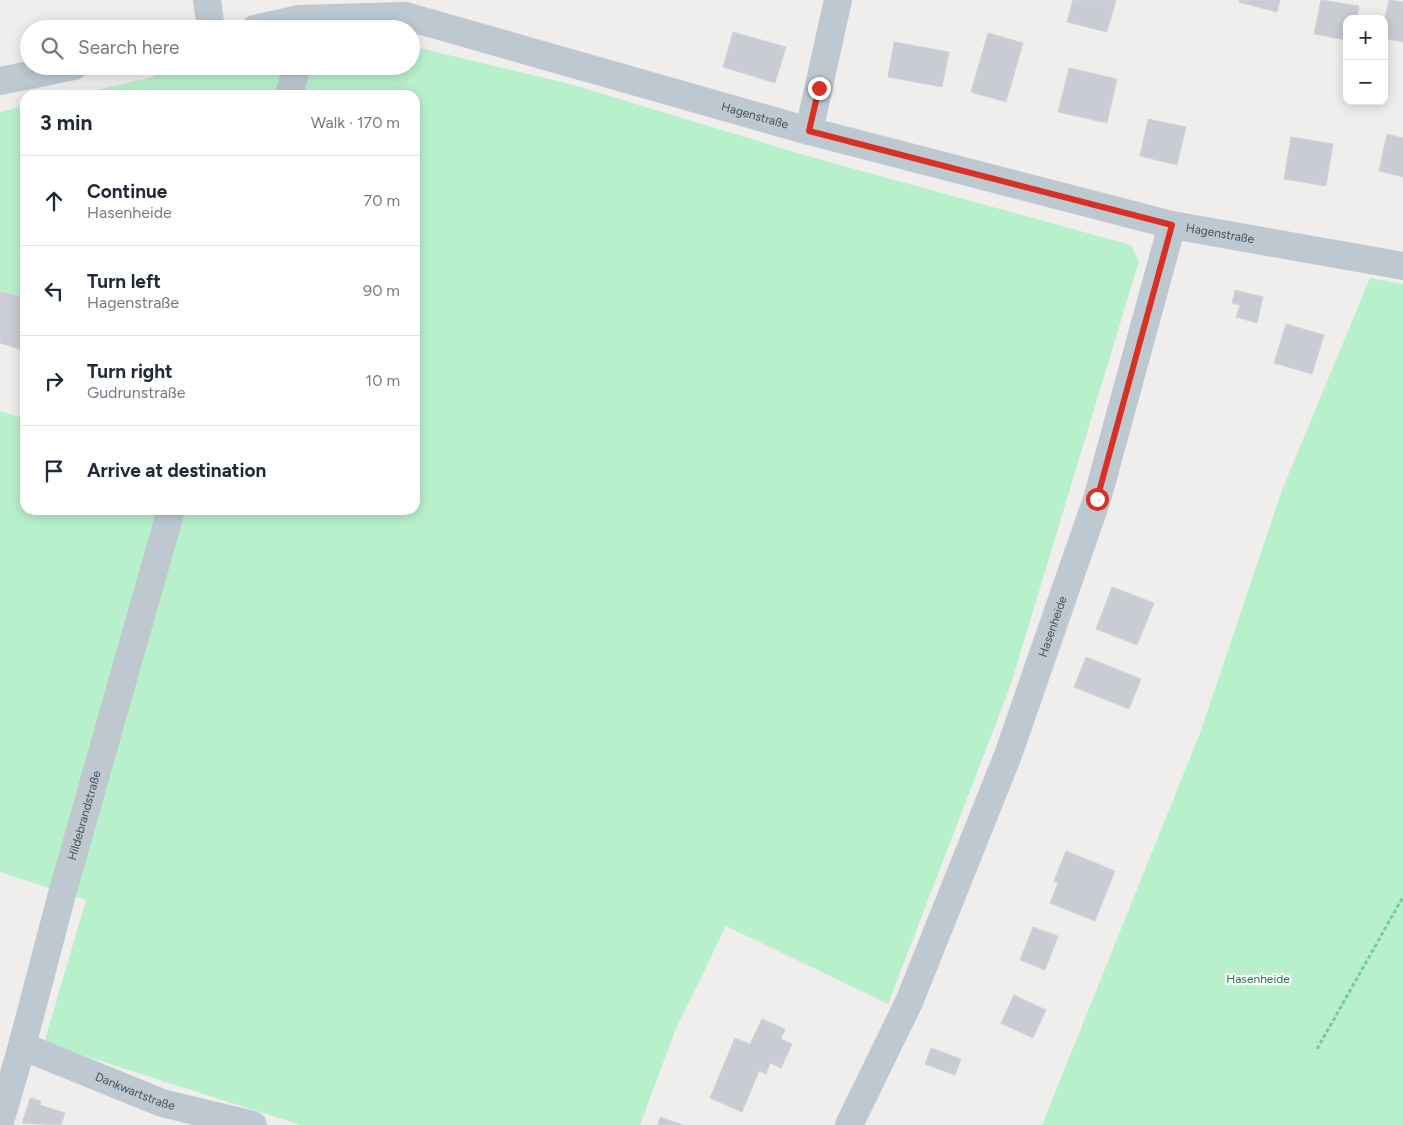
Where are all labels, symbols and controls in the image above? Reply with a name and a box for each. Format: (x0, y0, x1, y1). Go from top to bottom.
map controls (1343, 15, 1388, 105)
button: + (1343, 15, 1388, 60)
search box (20, 20, 420, 75)
icon: search (38, 34, 66, 62)
text: Search here (78, 36, 180, 59)
button: − (1343, 60, 1388, 105)
route end (808, 77, 831, 100)
street label: Hagenstraße (720, 99, 791, 132)
text: 3 min (40, 110, 92, 135)
text: Walk · 170 m (311, 113, 400, 132)
text: Continue (87, 180, 167, 203)
icon: ahead (40, 187, 68, 215)
text: 70 m (364, 191, 400, 210)
text: Hasenheide (87, 203, 172, 222)
street label: Hagenstraße (1185, 221, 1256, 247)
text: Turn left (87, 270, 161, 293)
icon: left (40, 277, 68, 305)
text: 90 m (363, 281, 400, 300)
text: Hagenstraße (87, 293, 179, 312)
text: Turn right (87, 360, 173, 383)
icon: right (40, 367, 68, 395)
text: 10 m (366, 371, 400, 390)
text: Gudrunstraße (87, 383, 186, 402)
icon: arrive (40, 457, 68, 485)
text: Arrive at destination (87, 459, 266, 482)
route start (1086, 488, 1109, 511)
street label: Hasenheide (1036, 594, 1070, 659)
street label: Hildebrandstraße (65, 768, 104, 862)
park label: Hasenheide (1226, 972, 1290, 986)
street label: Dankwartstraße (93, 1070, 177, 1113)

